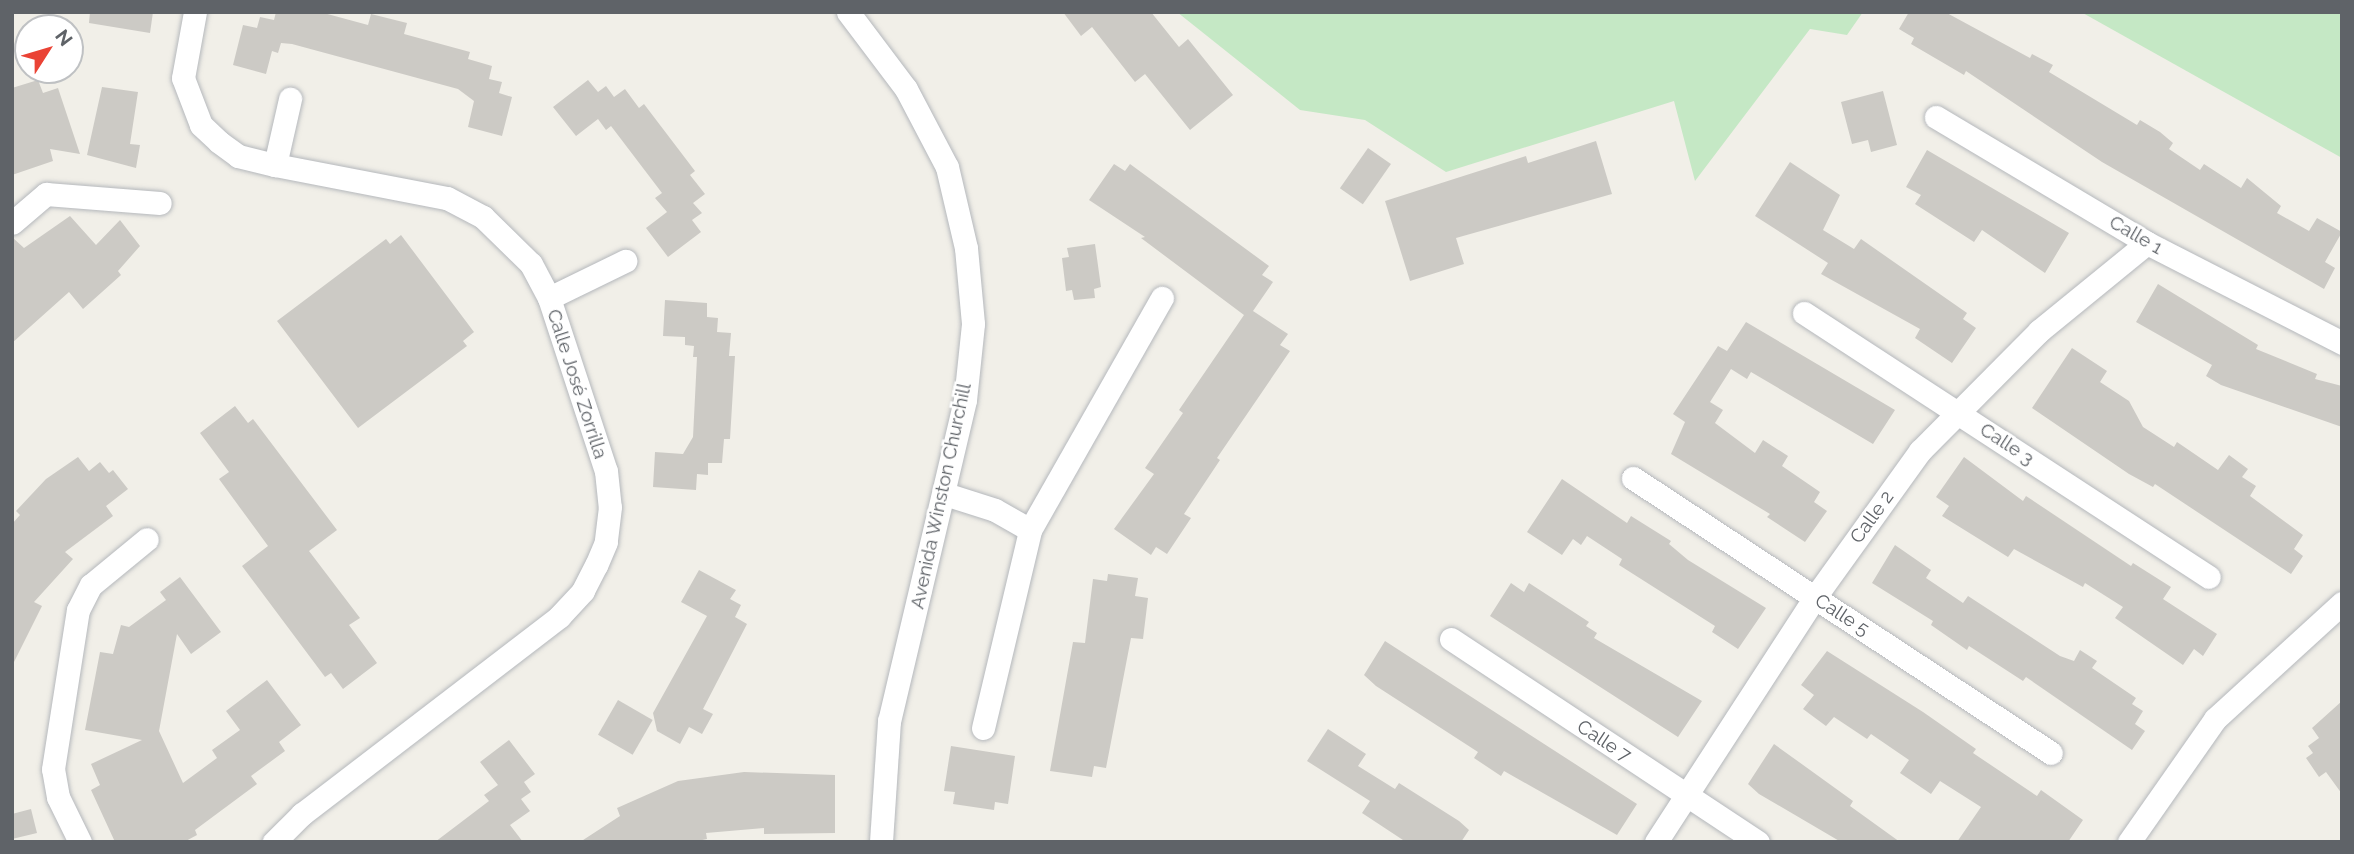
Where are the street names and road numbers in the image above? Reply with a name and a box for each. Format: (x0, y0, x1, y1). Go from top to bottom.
street label: Calle 1 (2105, 211, 2167, 259)
street label: Calle José Zorrilla (542, 306, 612, 462)
street label: Avenida Winston Churchill (906, 381, 976, 611)
street label: Calle 3 (1976, 418, 2038, 470)
street label: Calle 2 (1845, 486, 1899, 548)
street label: Calle 5 (1811, 589, 1873, 641)
street label: Calle 7 (1573, 715, 1635, 767)

